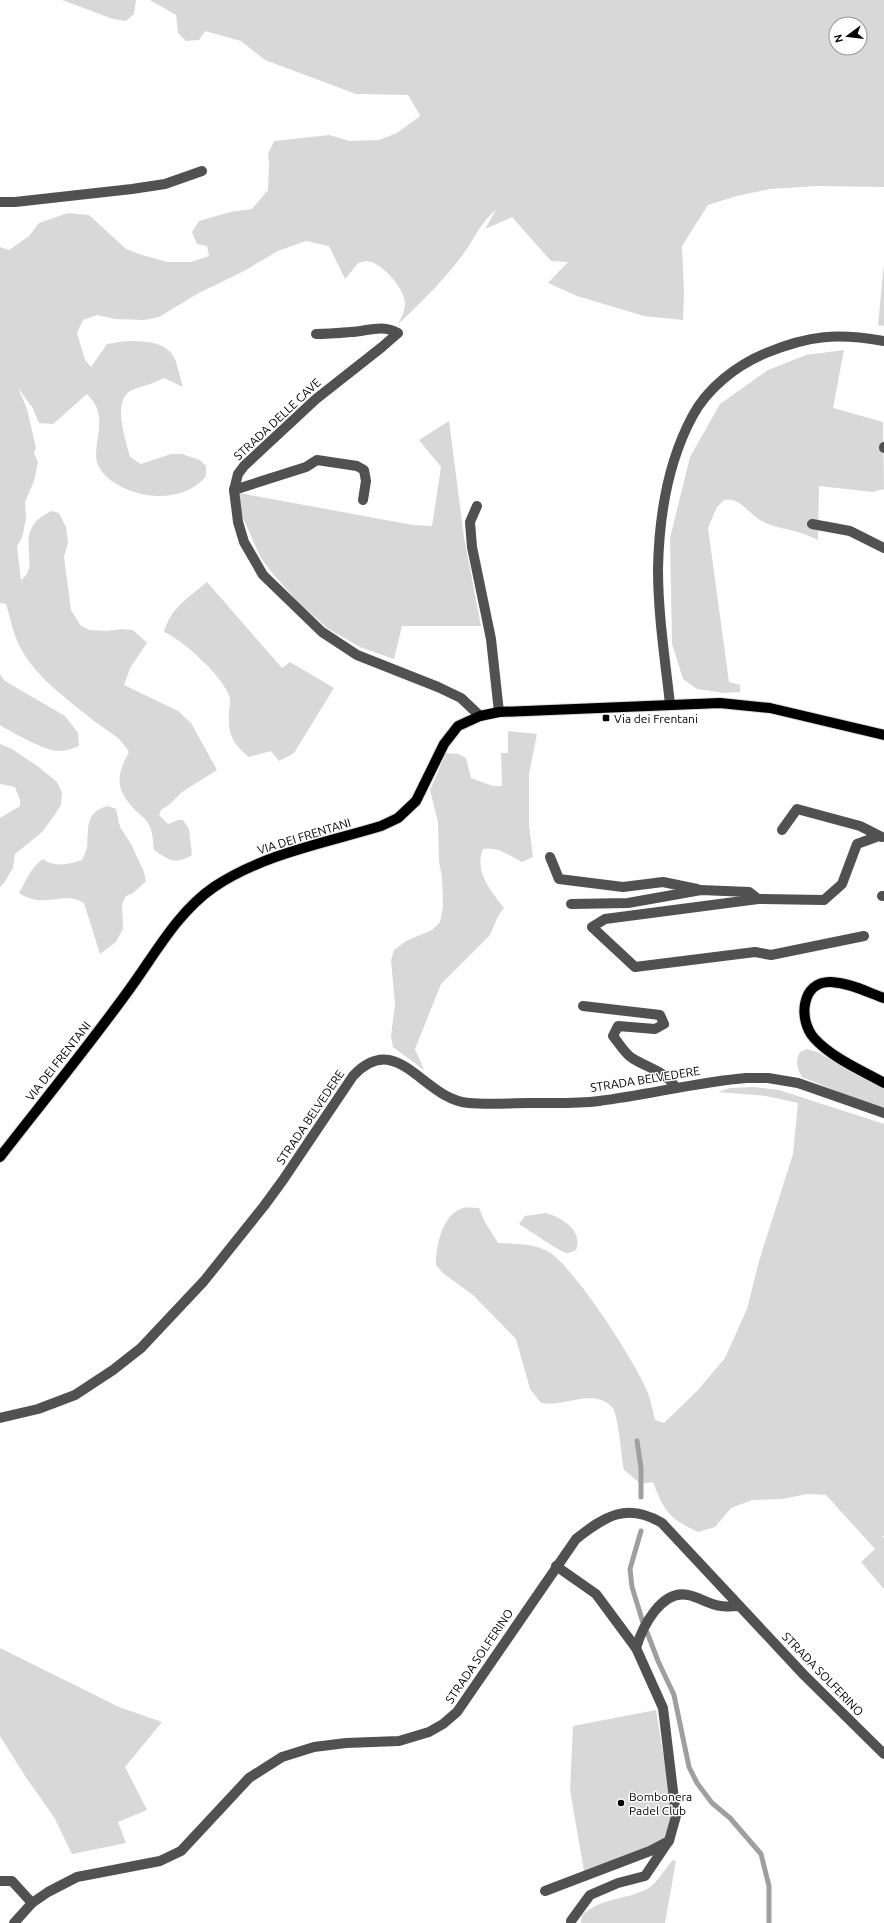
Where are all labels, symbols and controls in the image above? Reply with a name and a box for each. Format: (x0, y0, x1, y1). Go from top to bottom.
north arrow (828, 16, 868, 56)
text: N (831, 33, 845, 44)
street label: STRADA DELLE CAVE (231, 375, 323, 462)
place label: Via dei Frentani (614, 712, 698, 725)
marker: Via dei Frentani (601, 713, 611, 723)
street label: VIA DEI FRENTANI (256, 816, 352, 856)
street label: VIA DEI FRENTANI (23, 1019, 93, 1103)
street label: STRADA BELVEDERE (589, 1064, 701, 1094)
street label: STRADA BELVEDERE (274, 1067, 346, 1167)
street label: STRADA SOLFERINO (443, 1606, 515, 1706)
street label: STRADA SOLFERINO (780, 1630, 866, 1718)
place label: Bombonera Padel Club (629, 1790, 692, 1817)
marker: Bombonera Padel Club (616, 1798, 626, 1808)

